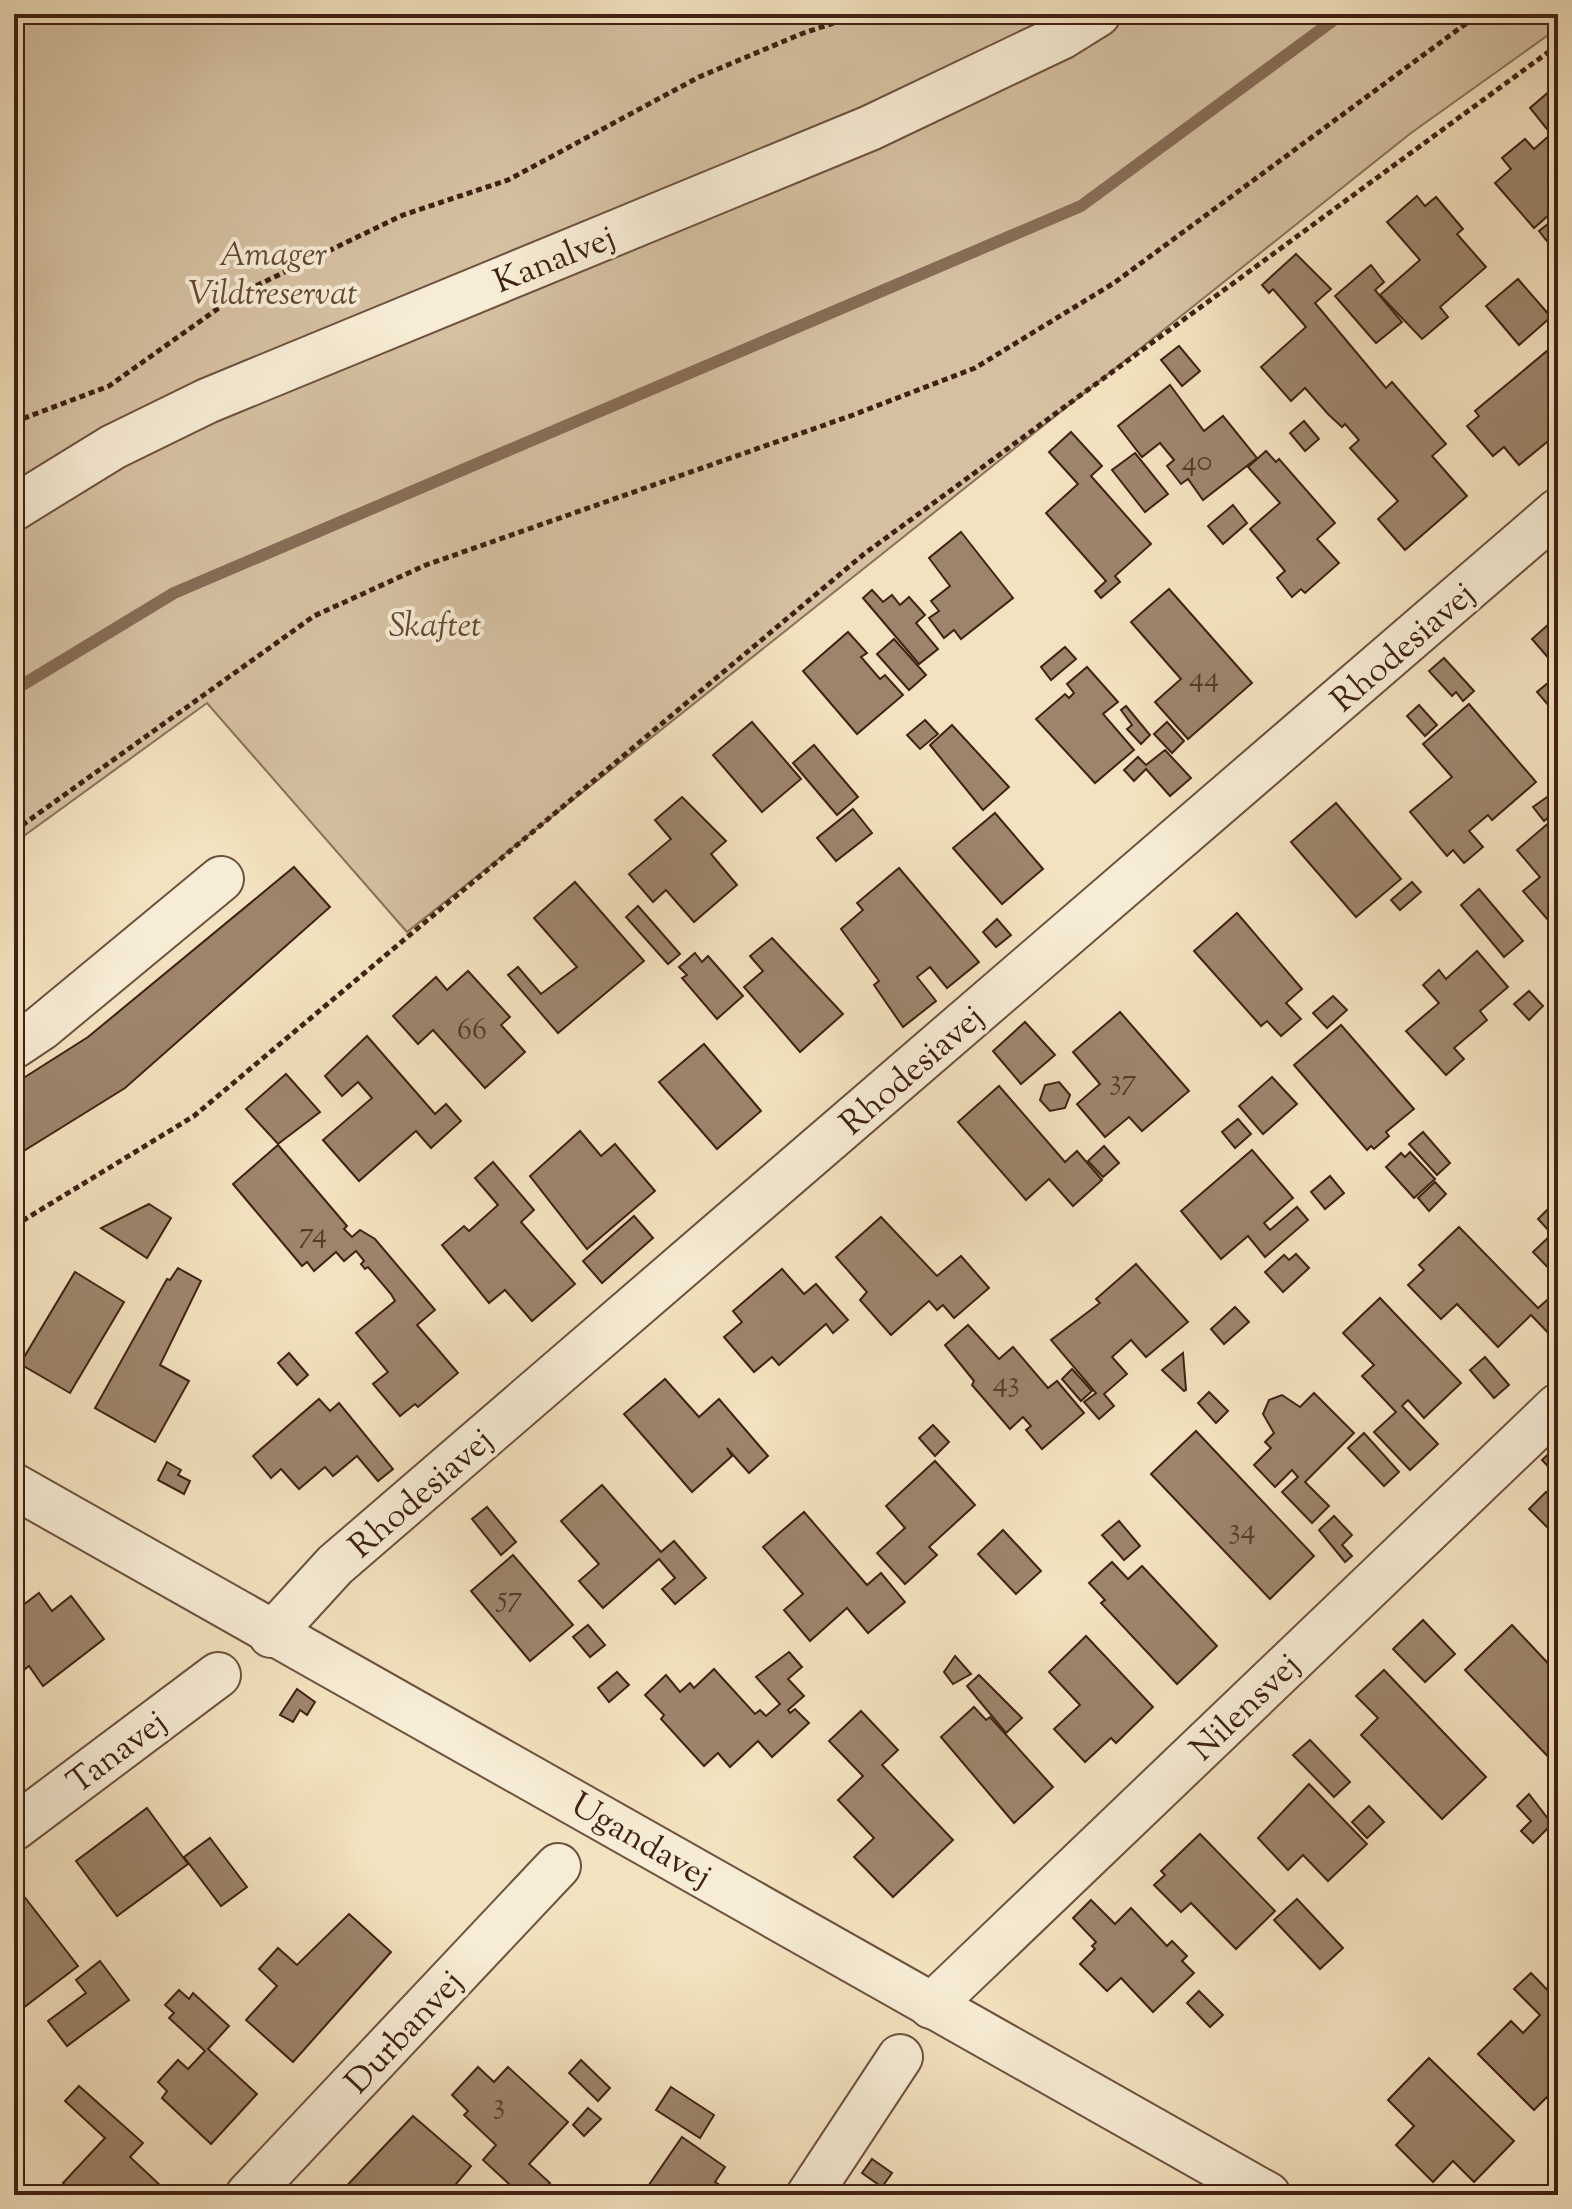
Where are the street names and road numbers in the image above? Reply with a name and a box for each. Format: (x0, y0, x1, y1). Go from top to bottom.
street label: Kanalvej (487, 215, 623, 308)
street label: Rhodesiavej (1321, 572, 1487, 725)
street label: Rhodesiavej (830, 995, 996, 1148)
street label: Rhodesiavej (339, 1418, 505, 1571)
street label: Nilensvej (1180, 1643, 1313, 1774)
street label: Tanavej (58, 1700, 178, 1808)
street label: Ugandavej (561, 1782, 720, 1902)
street label: Durbanvej (335, 1960, 476, 2106)

